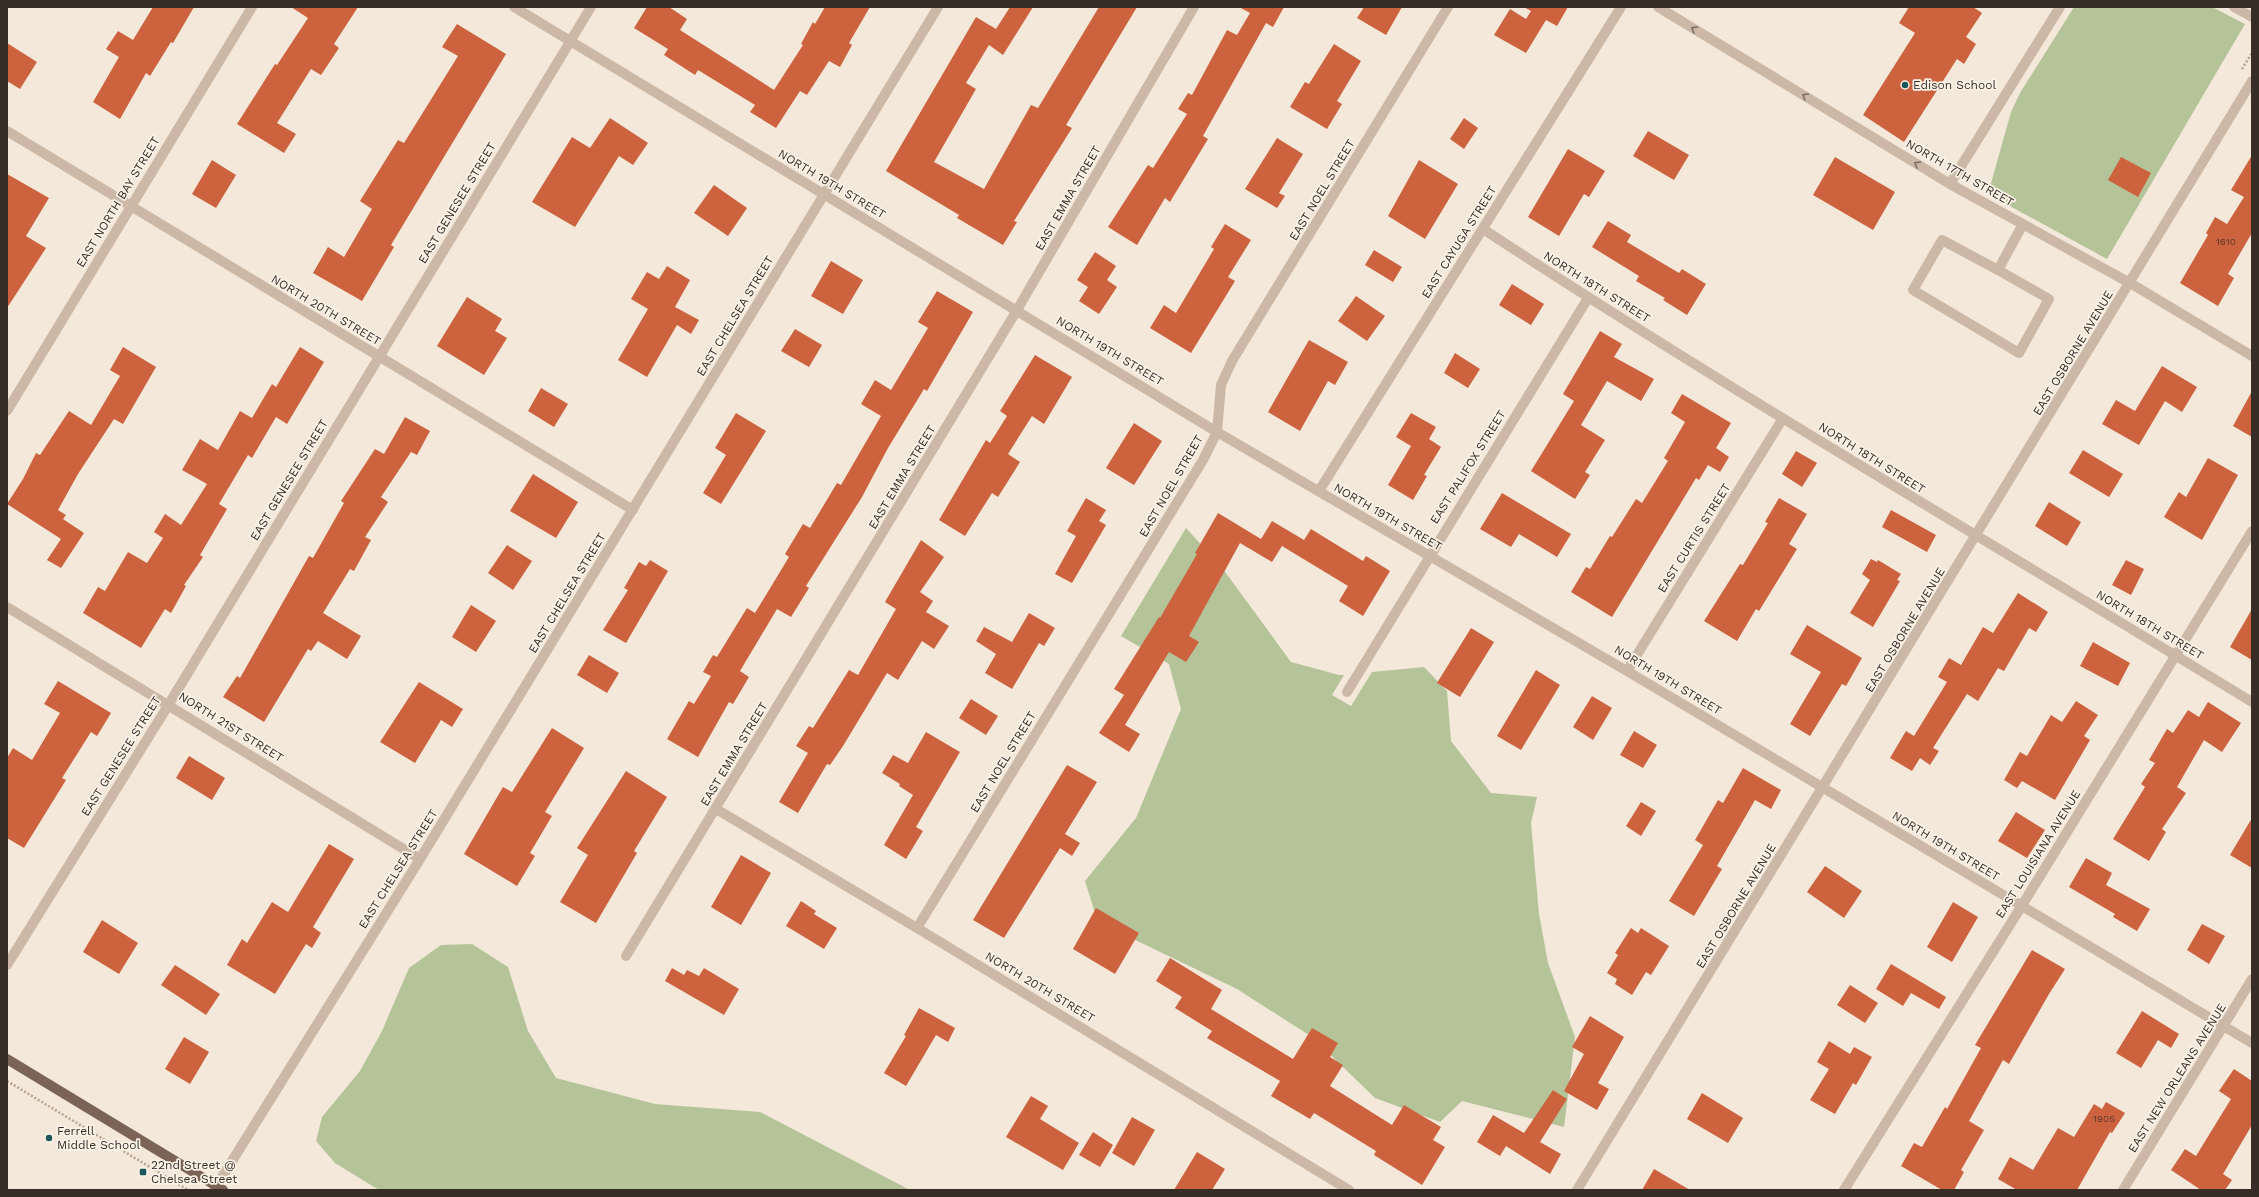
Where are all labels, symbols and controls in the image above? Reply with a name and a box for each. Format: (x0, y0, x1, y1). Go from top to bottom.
one-way arrow (1691, 26, 1698, 34)
place label: Edison School (1913, 78, 1996, 92)
marker: Edison School (1900, 80, 1910, 90)
one-way arrow (1802, 94, 1809, 101)
street label: EAST NORTH BAY STREET (73, 134, 163, 270)
street label: NORTH 17TH STREET (1904, 136, 2016, 210)
street label: EAST NOEL STREET (1286, 137, 1358, 243)
street label: EAST GENESEE STREET (415, 140, 499, 266)
street label: EAST EMMA STREET (1032, 143, 1104, 253)
street label: NORTH 19TH STREET (776, 146, 888, 222)
one-way arrow (1914, 161, 1921, 168)
street label: EAST CAYUGA STREET (1419, 183, 1499, 301)
house number: 1610 (2216, 236, 2236, 247)
street label: NORTH 18TH STREET (1541, 249, 1653, 325)
street label: EAST CHELSEA STREET (694, 253, 776, 379)
street label: NORTH 20TH STREET (269, 272, 383, 348)
street label: EAST OSBORNE AVENUE (2030, 288, 2116, 418)
street label: NORTH 19TH STREET (1054, 313, 1166, 389)
street label: EAST PALIFOX STREET (1427, 408, 1509, 526)
street label: EAST GENESEE STREET (247, 417, 331, 543)
street label: NORTH 18TH STREET (1816, 420, 1928, 496)
street label: EAST EMMA STREET (865, 423, 939, 531)
street label: EAST NOEL STREET (1136, 433, 1206, 539)
street label: NORTH 19TH STREET (1331, 480, 1445, 554)
street label: EAST CURTIS STREET (1655, 481, 1733, 595)
street label: EAST CHELSEA STREET (526, 530, 608, 656)
street label: EAST OSBORNE AVENUE (1862, 565, 1948, 695)
street label: NORTH 18TH STREET (2094, 587, 2206, 663)
street label: NORTH 19TH STREET (1612, 642, 1724, 718)
street label: NORTH 21ST STREET (176, 689, 286, 765)
street label: EAST GENESEE STREET (78, 693, 164, 819)
street label: EAST EMMA STREET (697, 700, 771, 808)
street label: EAST NOEL STREET (967, 709, 1039, 815)
street label: EAST LOUISIANA AVENUE (1993, 787, 2083, 921)
street label: EAST CHELSEA STREET (356, 807, 440, 931)
street label: NORTH 19TH STREET (1890, 808, 2002, 884)
street label: EAST OSBORNE AVENUE (1693, 841, 1779, 971)
street label: NORTH 20TH STREET (983, 949, 1097, 1025)
street label: EAST NEW ORLEANS AVENUE (2125, 1001, 2229, 1155)
house number: 1905 (2093, 1113, 2115, 1124)
place label: Ferrell Middle School (57, 1124, 140, 1152)
marker: Ferrell Middle School (44, 1133, 54, 1143)
place label: 22nd Street @ Chelsea Street (151, 1158, 237, 1186)
marker: 22nd Street @ Chelsea Street (138, 1167, 148, 1177)

